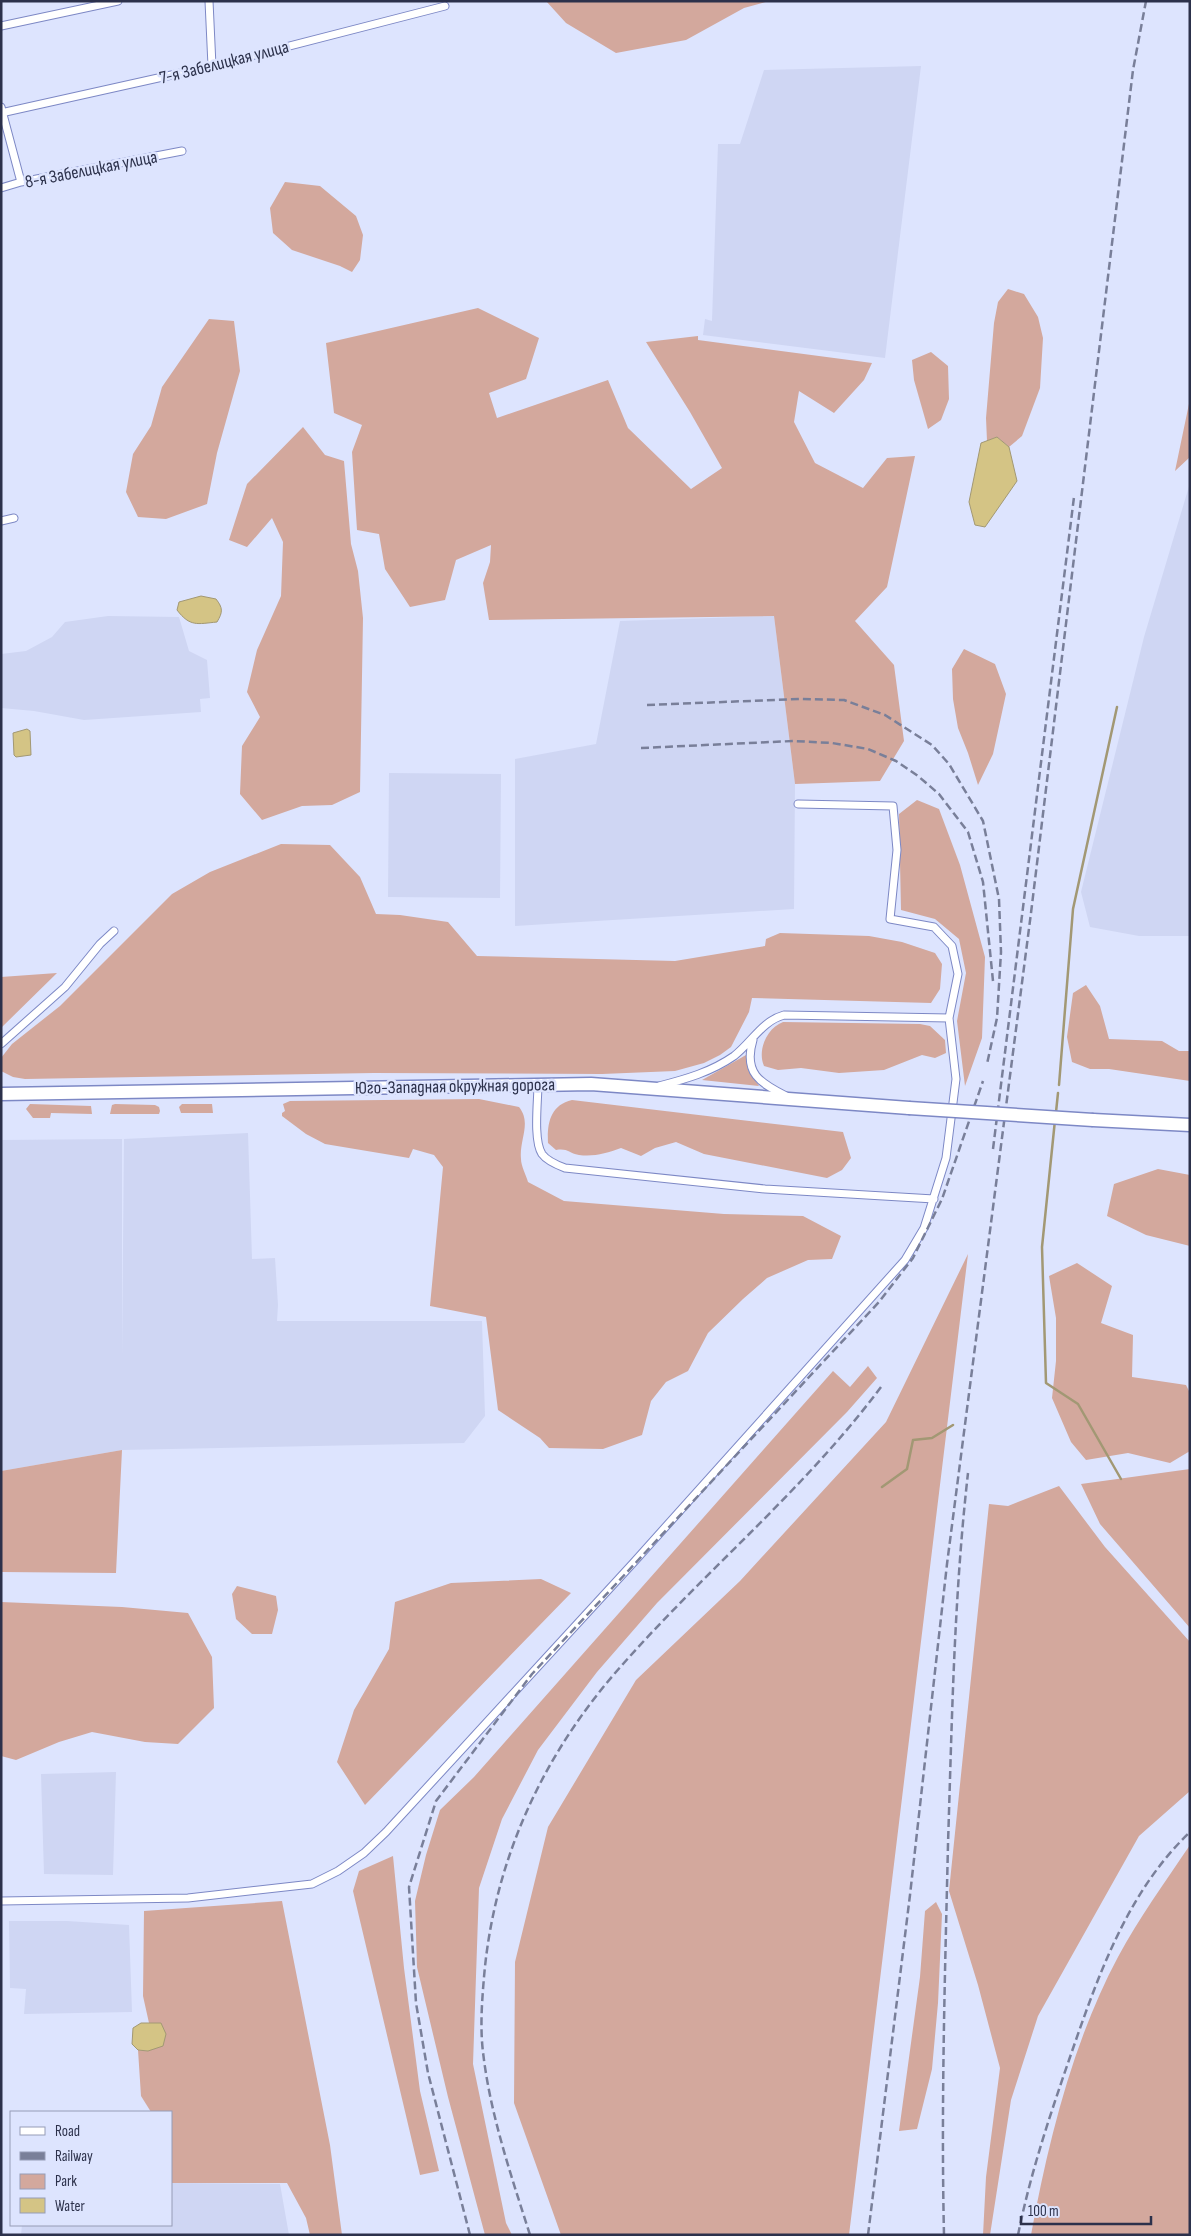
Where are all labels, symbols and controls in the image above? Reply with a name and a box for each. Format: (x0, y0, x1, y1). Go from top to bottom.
street label: 7-я Забелицкая улица (157, 36, 291, 89)
street label: 8-я Забелицкая улица (23, 146, 159, 193)
street label: Юго-Западная окружная дорога (355, 1074, 555, 1099)
legend (10, 2111, 172, 2226)
text: Road (55, 2122, 80, 2141)
text: Railway (55, 2147, 93, 2166)
text: Park (55, 2172, 77, 2191)
scale bar (1021, 2194, 1151, 2226)
text: Water (55, 2197, 86, 2216)
text: 100 m (1028, 2202, 1059, 2221)

